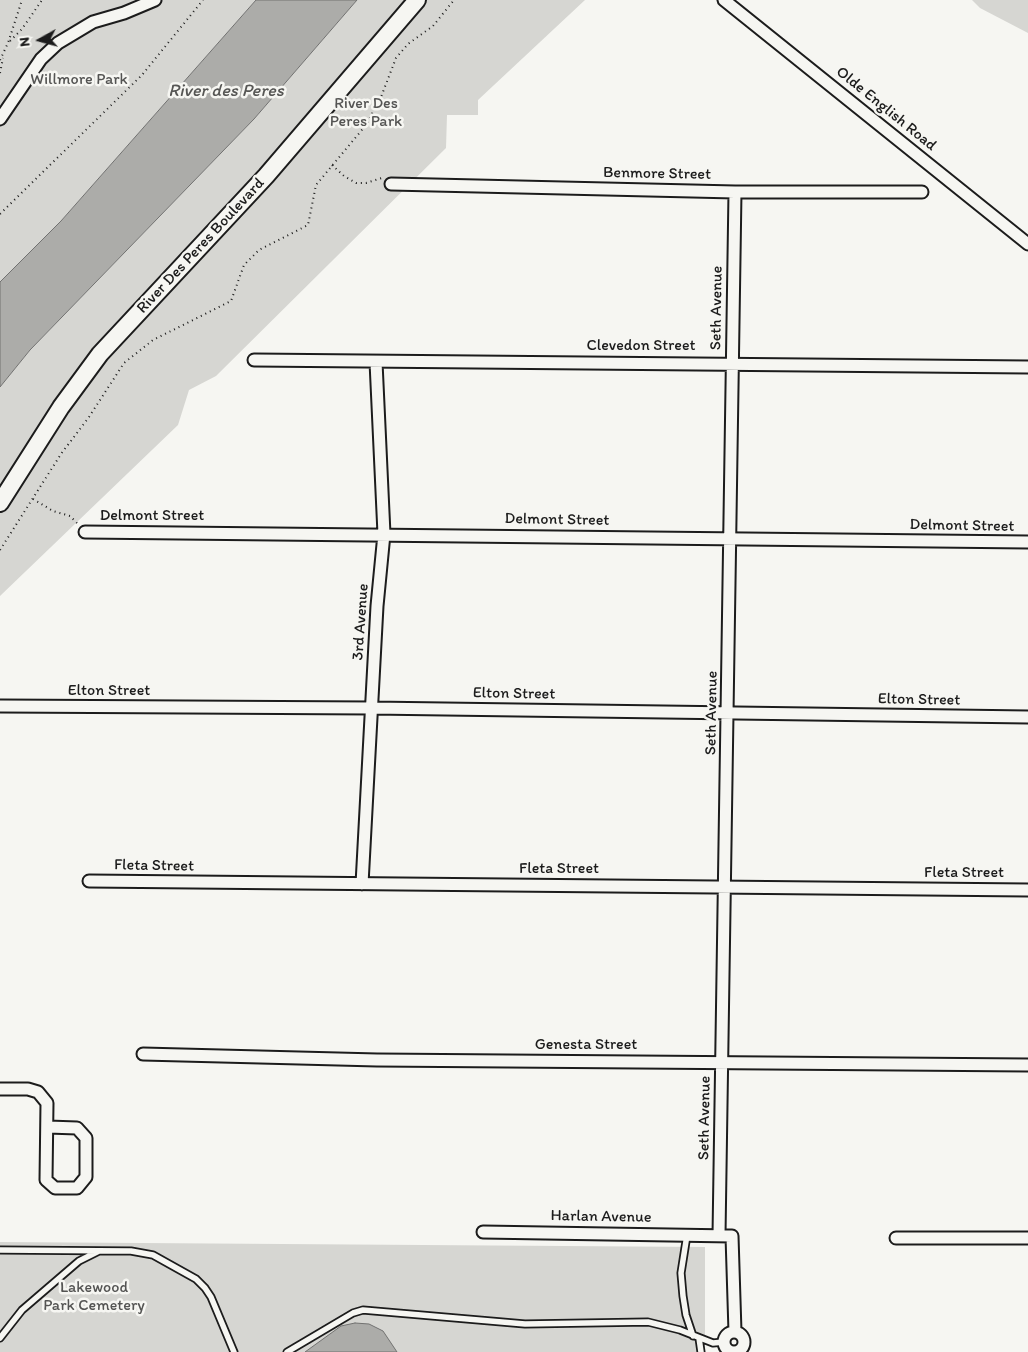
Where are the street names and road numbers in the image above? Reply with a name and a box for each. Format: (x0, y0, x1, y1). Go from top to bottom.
street label: Olde English Road (832, 63, 940, 155)
street label: Benmore Street (603, 163, 711, 185)
street label: River Des Peres Boulevard (133, 174, 269, 318)
street label: Seth Avenue (707, 266, 727, 350)
street label: Clevedon Street (586, 336, 696, 356)
street label: Delmont Street (100, 506, 204, 526)
street label: Delmont Street (504, 509, 610, 531)
street label: Delmont Street (909, 515, 1015, 537)
street label: 3rd Avenue (349, 583, 373, 661)
street label: Seth Avenue (702, 671, 722, 755)
street label: Elton Street (68, 681, 150, 701)
street label: Elton Street (473, 684, 555, 704)
street label: Elton Street (878, 690, 960, 710)
street label: Fleta Street (114, 856, 194, 876)
street label: Fleta Street (519, 859, 599, 879)
street label: Fleta Street (924, 863, 1004, 883)
street label: Genesta Street (535, 1035, 637, 1055)
street label: Seth Avenue (695, 1076, 715, 1160)
street label: Harlan Avenue (550, 1207, 652, 1227)

